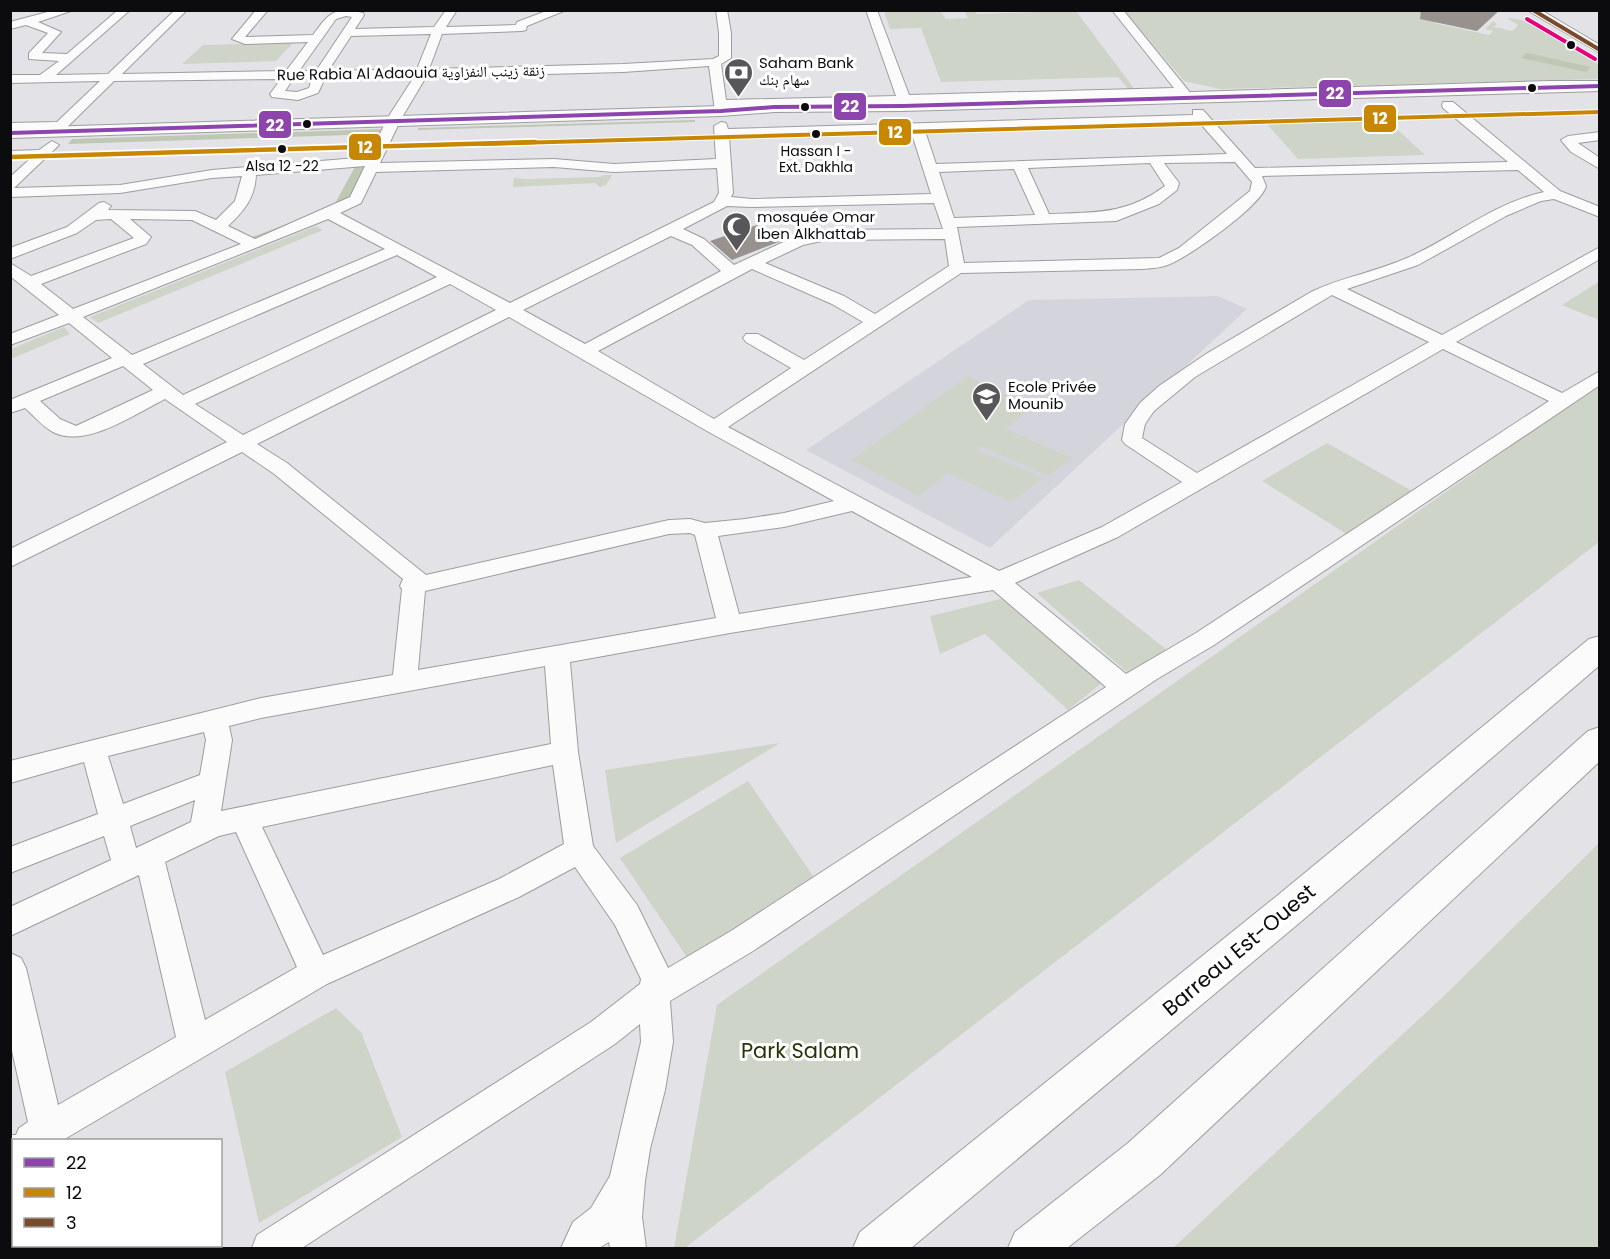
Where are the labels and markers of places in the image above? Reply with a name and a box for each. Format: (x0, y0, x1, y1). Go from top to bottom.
unlabelled marker (1565, 39, 1577, 51)
place label: Saham Bank سهام بنك (759, 52, 854, 90)
bank icon: Saham Bank سهام بنك (722, 56, 754, 98)
unlabelled marker (1526, 82, 1538, 94)
unlabelled marker (799, 101, 811, 113)
unlabelled marker (301, 118, 313, 130)
marker: Hassan I - Ext. Dakhla (810, 128, 822, 140)
place label: Hassan I - Ext. Dakhla (779, 141, 853, 177)
marker: Alsa 12 -22 (276, 143, 288, 155)
place label: Alsa 12 -22 (245, 156, 319, 176)
place label: mosquée Omar Iben Alkhattab (757, 206, 876, 244)
mosque icon: mosquée Omar Iben Alkhattab (720, 210, 752, 252)
place label: Ecole Privée Mounib (1008, 376, 1096, 414)
school or university icon: Ecole Privée Mounib (971, 380, 1003, 422)

